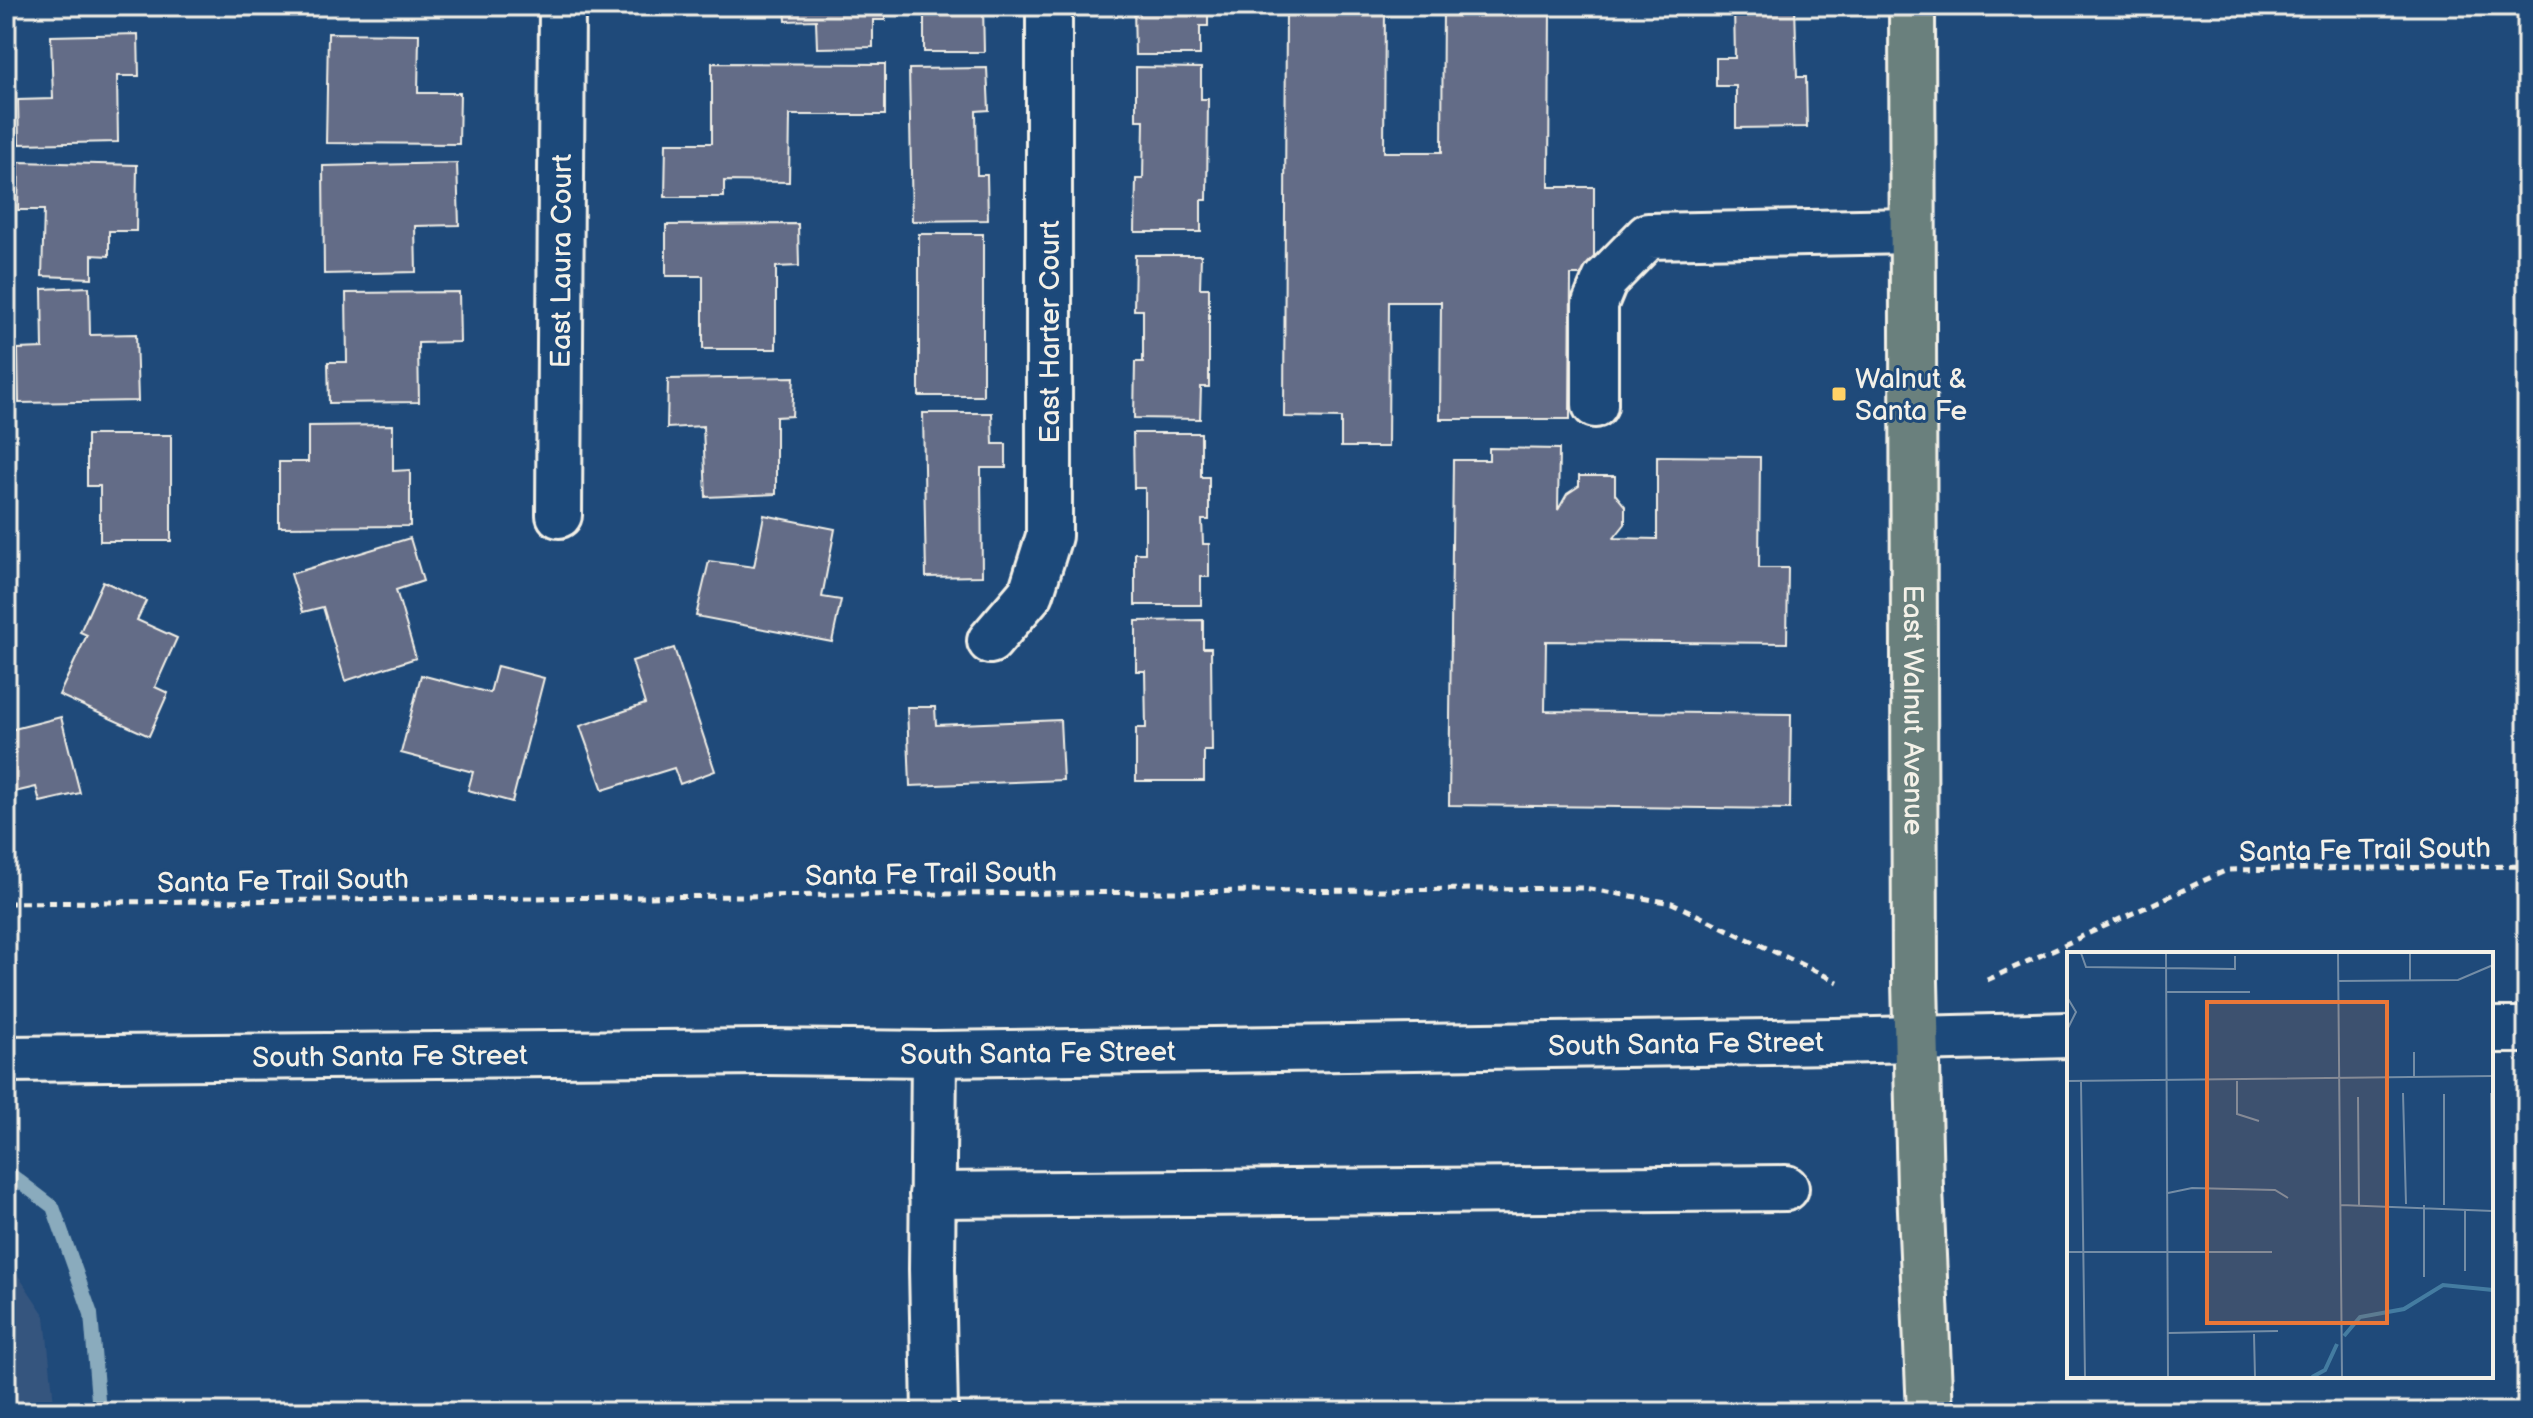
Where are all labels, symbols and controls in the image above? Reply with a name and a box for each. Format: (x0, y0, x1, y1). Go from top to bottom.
street label: East Laura Court (545, 153, 579, 368)
street label: East Harter Court (1034, 220, 1067, 444)
place label: Walnut & Santa Fe (1855, 363, 1967, 428)
marker: Walnut & Santa Fe (1830, 385, 1848, 403)
street label: East Walnut Avenue (1896, 585, 1930, 835)
street label: Santa Fe Trail South (2239, 832, 2491, 869)
street label: Santa Fe Trail South (805, 856, 1057, 893)
street label: Santa Fe Trail South (157, 863, 409, 900)
inset map (2067, 952, 2493, 1378)
street label: South Santa Fe Street (1548, 1026, 1824, 1063)
street label: South Santa Fe Street (900, 1036, 1176, 1072)
street label: South Santa Fe Street (252, 1039, 528, 1075)

